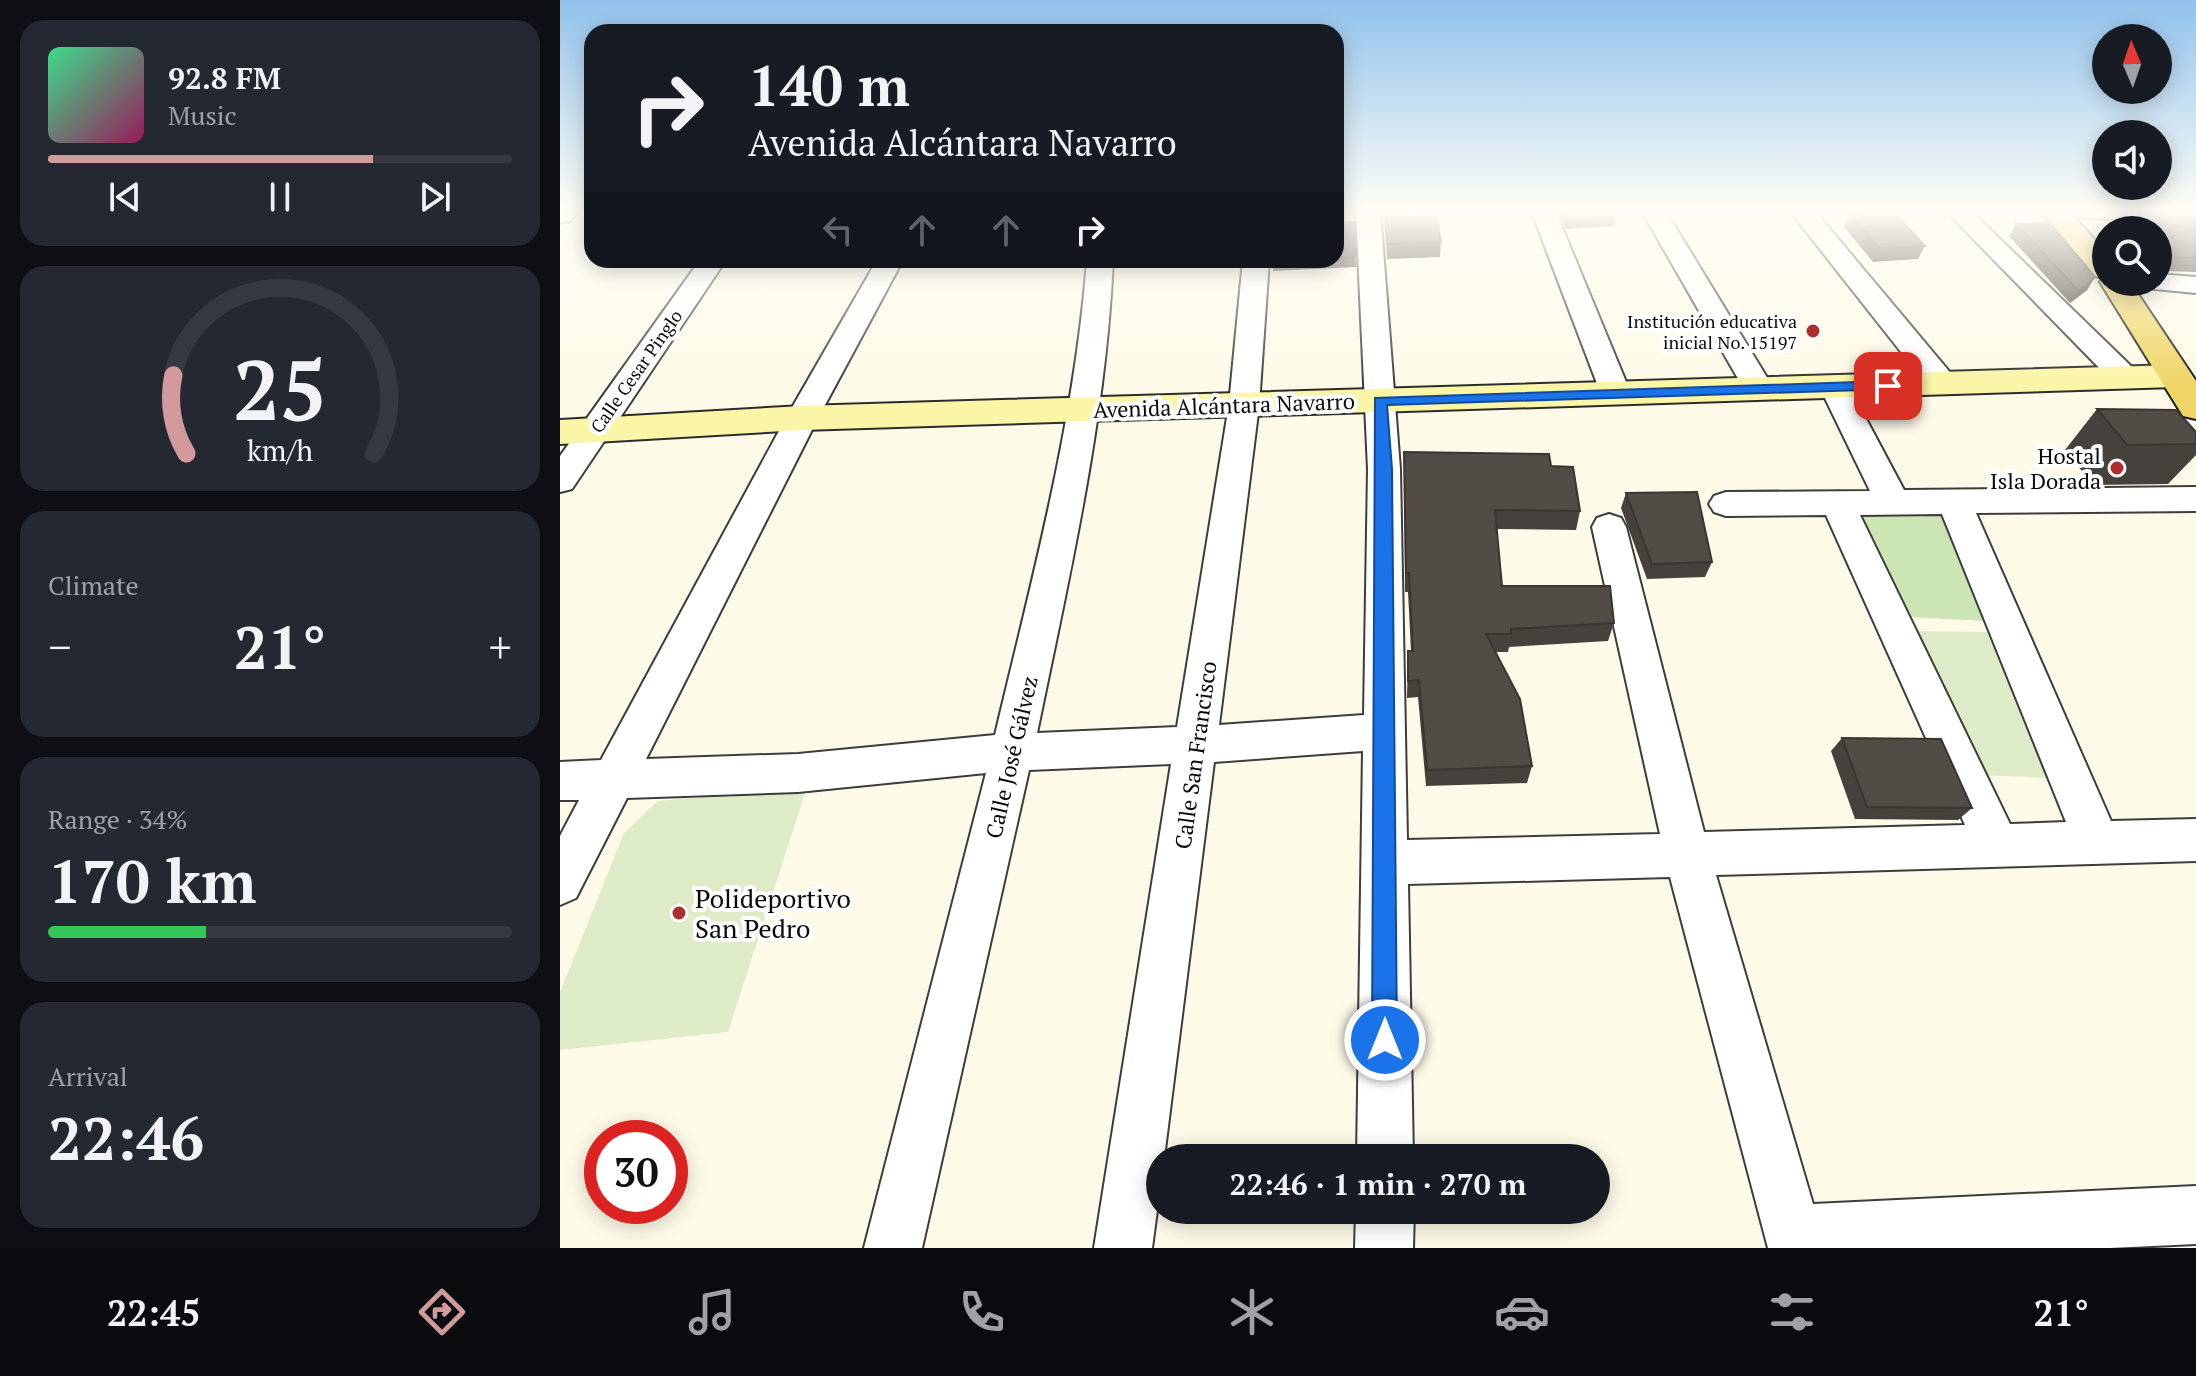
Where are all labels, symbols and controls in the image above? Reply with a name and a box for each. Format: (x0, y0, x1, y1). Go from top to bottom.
north arrow (2092, 24, 2172, 104)
map controls (2092, 24, 2172, 296)
text: 140 m (748, 48, 910, 122)
icon: right (616, 56, 720, 160)
text: 92.8 FM (168, 58, 281, 98)
text: Music (168, 98, 237, 132)
text: Avenida Alcántara Navarro (748, 119, 1177, 166)
button: sound (2092, 120, 2172, 200)
icon: previous (103, 175, 147, 219)
icon: pause (258, 175, 302, 219)
icon: next (413, 175, 457, 219)
icon: left (816, 208, 860, 252)
icon: ahead (900, 208, 944, 252)
icon: ahead (984, 208, 1028, 252)
icon: right (1068, 208, 1112, 252)
button: search (2092, 216, 2172, 296)
street label: Calle Cesar Pinglo (585, 305, 687, 437)
place label: Institución educativa inicial No. 15197 (1627, 309, 1797, 354)
marker: Institución educativa inicial No. 15197 (1804, 322, 1822, 340)
text: 25 (233, 334, 327, 444)
pin (1854, 352, 1922, 420)
icon: arrive (1866, 364, 1910, 408)
street label: Avenida Alcántara Navarro (1093, 386, 1355, 424)
text: km/h (247, 432, 313, 470)
place label: Hostal Isla Dorada (1990, 441, 2101, 495)
marker: Hostal Isla Dorada (2108, 459, 2126, 477)
text: Climate (48, 568, 139, 602)
text: 21° (234, 607, 326, 686)
text: − (48, 617, 71, 676)
text: + (489, 617, 512, 676)
street label: Calle San Francisco (1167, 659, 1223, 851)
street label: Calle José Gálvez (978, 673, 1044, 841)
text: Range · 34% (48, 802, 187, 836)
text: 170 km (48, 841, 256, 920)
place label: Polideportivo San Pedro (695, 881, 851, 945)
marker: Polideportivo San Pedro (670, 904, 688, 922)
position arrow (1343, 998, 1427, 1082)
text: Arrival (48, 1059, 128, 1093)
text: 22:46 (48, 1098, 204, 1177)
speed limit sign: 30 (584, 1120, 688, 1224)
text: 22:46 · 1 min · 270 m (1230, 1164, 1526, 1204)
icon: directions (414, 1284, 470, 1340)
icon: music (684, 1284, 740, 1340)
icon: phone (954, 1284, 1010, 1340)
icon: climate (1224, 1284, 1280, 1340)
icon: car (1494, 1284, 1550, 1340)
icon: filters (1764, 1284, 1820, 1340)
text: 22:45 (107, 1289, 201, 1336)
text: 21° (2033, 1289, 2089, 1336)

